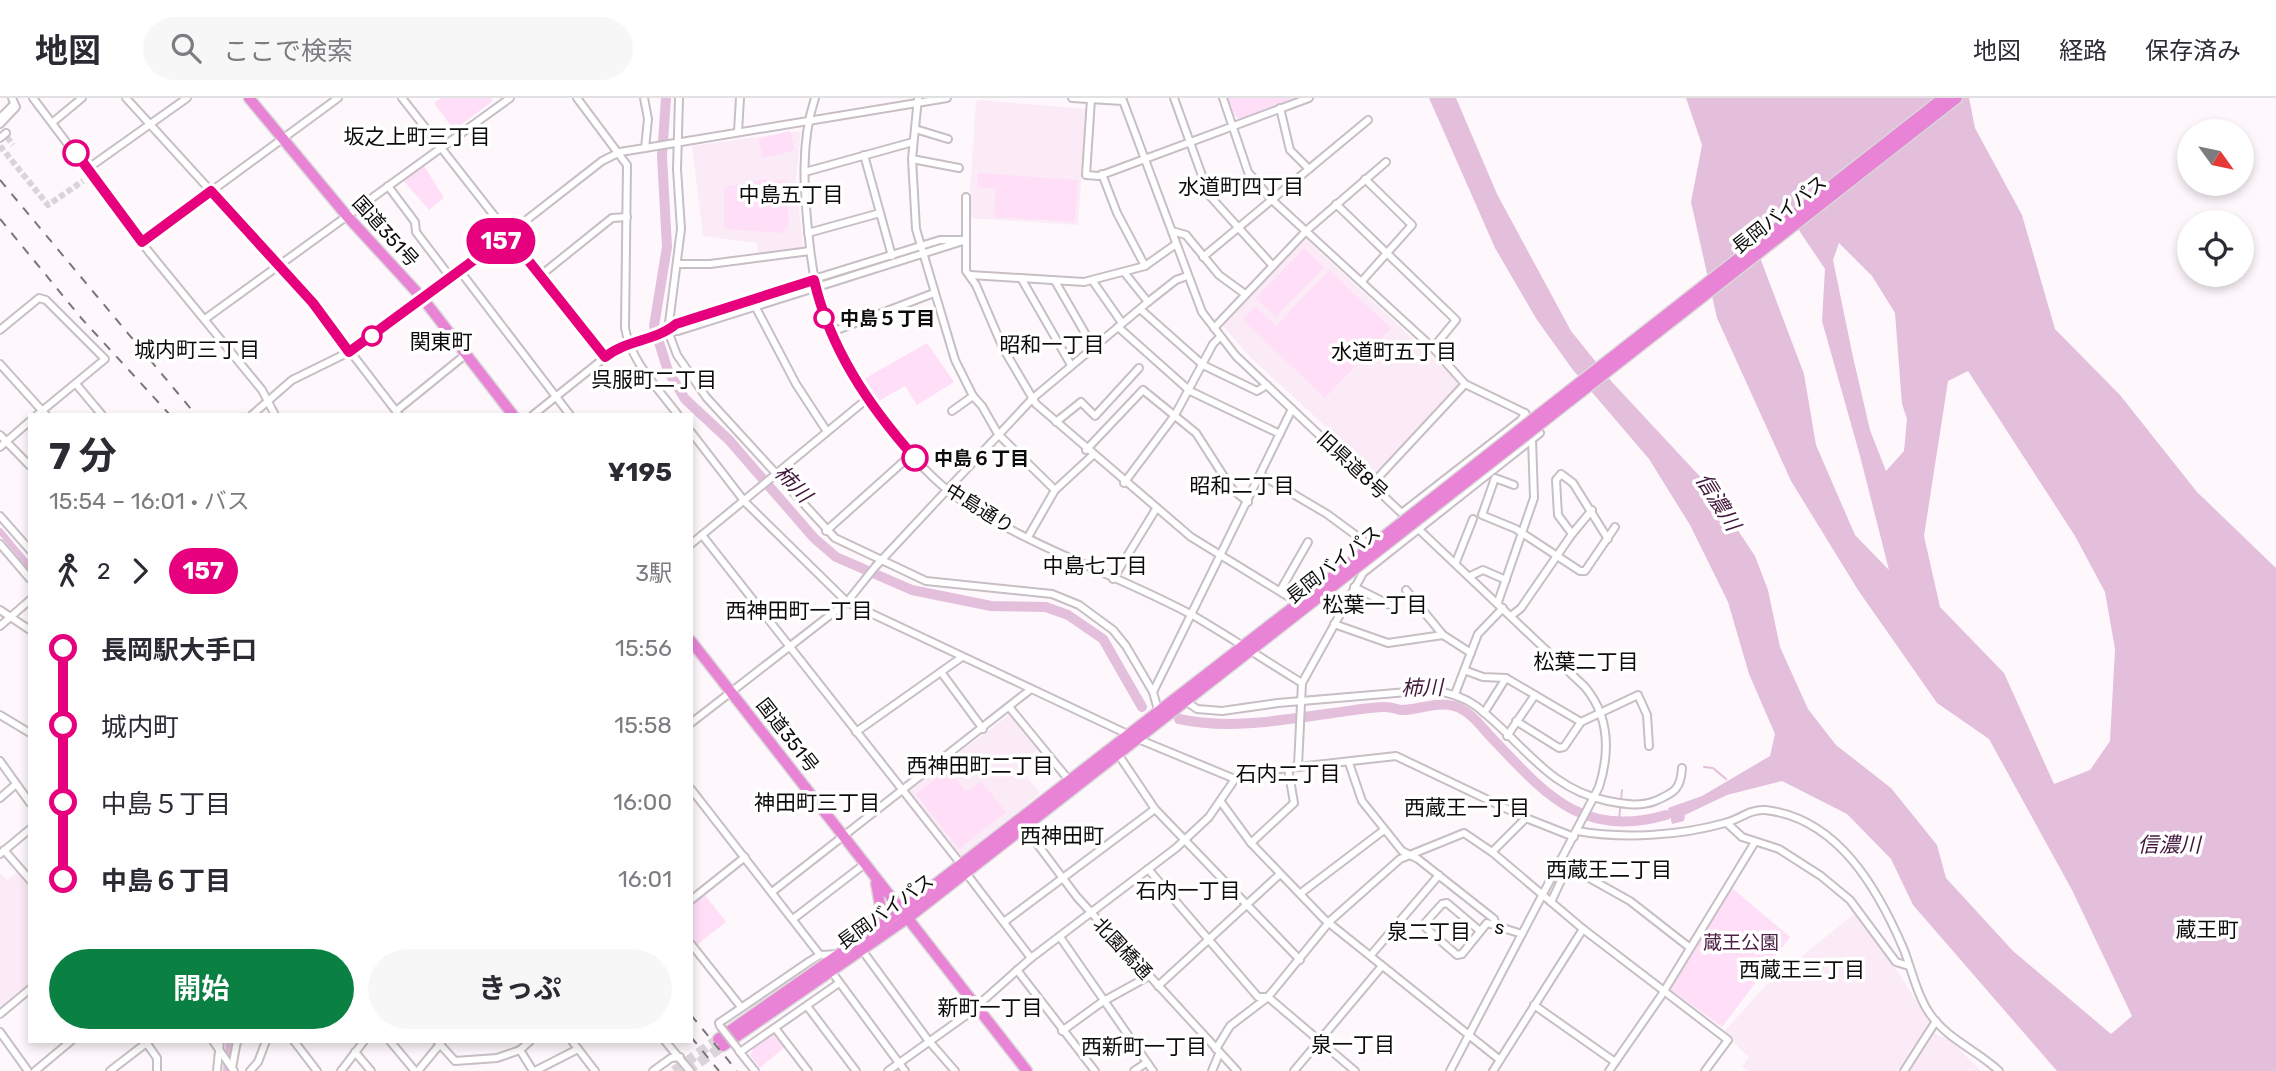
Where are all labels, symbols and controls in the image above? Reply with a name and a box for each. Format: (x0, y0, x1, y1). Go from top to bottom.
search box (143, 17, 633, 80)
icon: search (167, 29, 205, 67)
text: 地図 (35, 31, 101, 70)
text: ここで検索 (223, 36, 353, 67)
text: 地図 (1973, 37, 2021, 65)
text: 経路 (2059, 37, 2107, 65)
text: 保存済み (2145, 37, 2241, 65)
north arrow (2177, 119, 2254, 196)
map controls (2177, 119, 2254, 287)
district label: 坂之上町三丁目 (344, 124, 491, 149)
unlabelled marker (63, 140, 89, 166)
street label: 長岡バイパス (1727, 170, 1831, 258)
district label: 水道町四丁目 (1178, 174, 1304, 199)
district label: 中島五丁目 (739, 182, 844, 207)
street label: 国道351号 (348, 191, 423, 272)
button: locate (2177, 210, 2254, 287)
line badge: 157 (461, 218, 541, 264)
text: 157 (480, 227, 522, 255)
place label: 中島５丁目 (840, 307, 935, 330)
marker: 中島５丁目 (814, 308, 834, 328)
unlabelled marker (362, 326, 382, 346)
district label: 関東町 (410, 329, 473, 354)
district label: 昭和一丁目 (1000, 332, 1105, 357)
district label: 城内町三丁目 (134, 337, 260, 362)
district label: 水道町五丁目 (1331, 339, 1457, 364)
district label: 呉服町二丁目 (591, 367, 717, 392)
street label: 旧県道8号 (1313, 427, 1393, 504)
text: 7 分 (49, 433, 117, 479)
marker: 中島６丁目 (902, 445, 928, 471)
place label: 中島６丁目 (934, 447, 1029, 470)
text: ¥195 (608, 457, 672, 488)
water label: 柿川 (770, 460, 818, 509)
water label: 信濃川 (1691, 468, 1747, 537)
district label: 昭和二丁目 (1190, 473, 1295, 498)
street label: 中島通り (941, 479, 1018, 538)
text: 15:54 – 16:01 · バス (49, 487, 250, 515)
street label: 長岡バイパス (1281, 520, 1385, 608)
icon: walk (49, 552, 87, 590)
icon: forward (121, 552, 159, 590)
district label: 中島七丁目 (1043, 553, 1148, 578)
text: 2 (97, 557, 111, 585)
text: 157 (183, 557, 224, 585)
text: 3駅 (635, 559, 672, 587)
district label: 松葉一丁目 (1323, 592, 1428, 617)
district label: 西神田町一丁目 (726, 598, 873, 623)
text: 15:56 (615, 634, 672, 662)
text: 長岡駅大手口 (101, 635, 257, 666)
district label: 松葉二丁目 (1534, 649, 1639, 674)
water label: 柿川 (1401, 675, 1445, 700)
street label: 国道351号 (752, 694, 824, 777)
text: 15:58 (614, 711, 672, 739)
text: 城内町 (101, 712, 179, 743)
district label: 西神田町二丁目 (907, 753, 1054, 778)
district label: 石内二丁目 (1236, 761, 1341, 786)
text: 16:00 (613, 788, 672, 816)
text: 中島５丁目 (101, 789, 231, 820)
district label: 神田町三丁目 (754, 790, 880, 815)
district label: 西蔵王一丁目 (1404, 795, 1530, 820)
district label: 西神田町 (1020, 823, 1104, 848)
water label: 信濃川 (2138, 832, 2202, 857)
district label: 西蔵王二丁目 (1546, 857, 1672, 882)
text: 16:01 (618, 865, 672, 893)
text: 中島６丁目 (101, 866, 231, 897)
street label: 長岡バイパス (833, 869, 938, 954)
district label: 石内一丁目 (1136, 878, 1241, 903)
street label: 北園橋通 (1088, 913, 1157, 984)
street label: s (1492, 915, 1507, 940)
district label: 蔵王町 (2176, 917, 2239, 942)
district label: 泉二丁目 (1387, 919, 1471, 944)
park label: 蔵王公園 (1703, 931, 1779, 954)
button: 開始 (49, 949, 354, 1029)
button: きっぷ (368, 949, 672, 1029)
district label: 西蔵王三丁目 (1739, 957, 1865, 982)
district label: 新町一丁目 (938, 995, 1043, 1020)
district label: 泉一丁目 (1311, 1032, 1395, 1057)
district label: 西新町一丁目 (1081, 1034, 1207, 1059)

